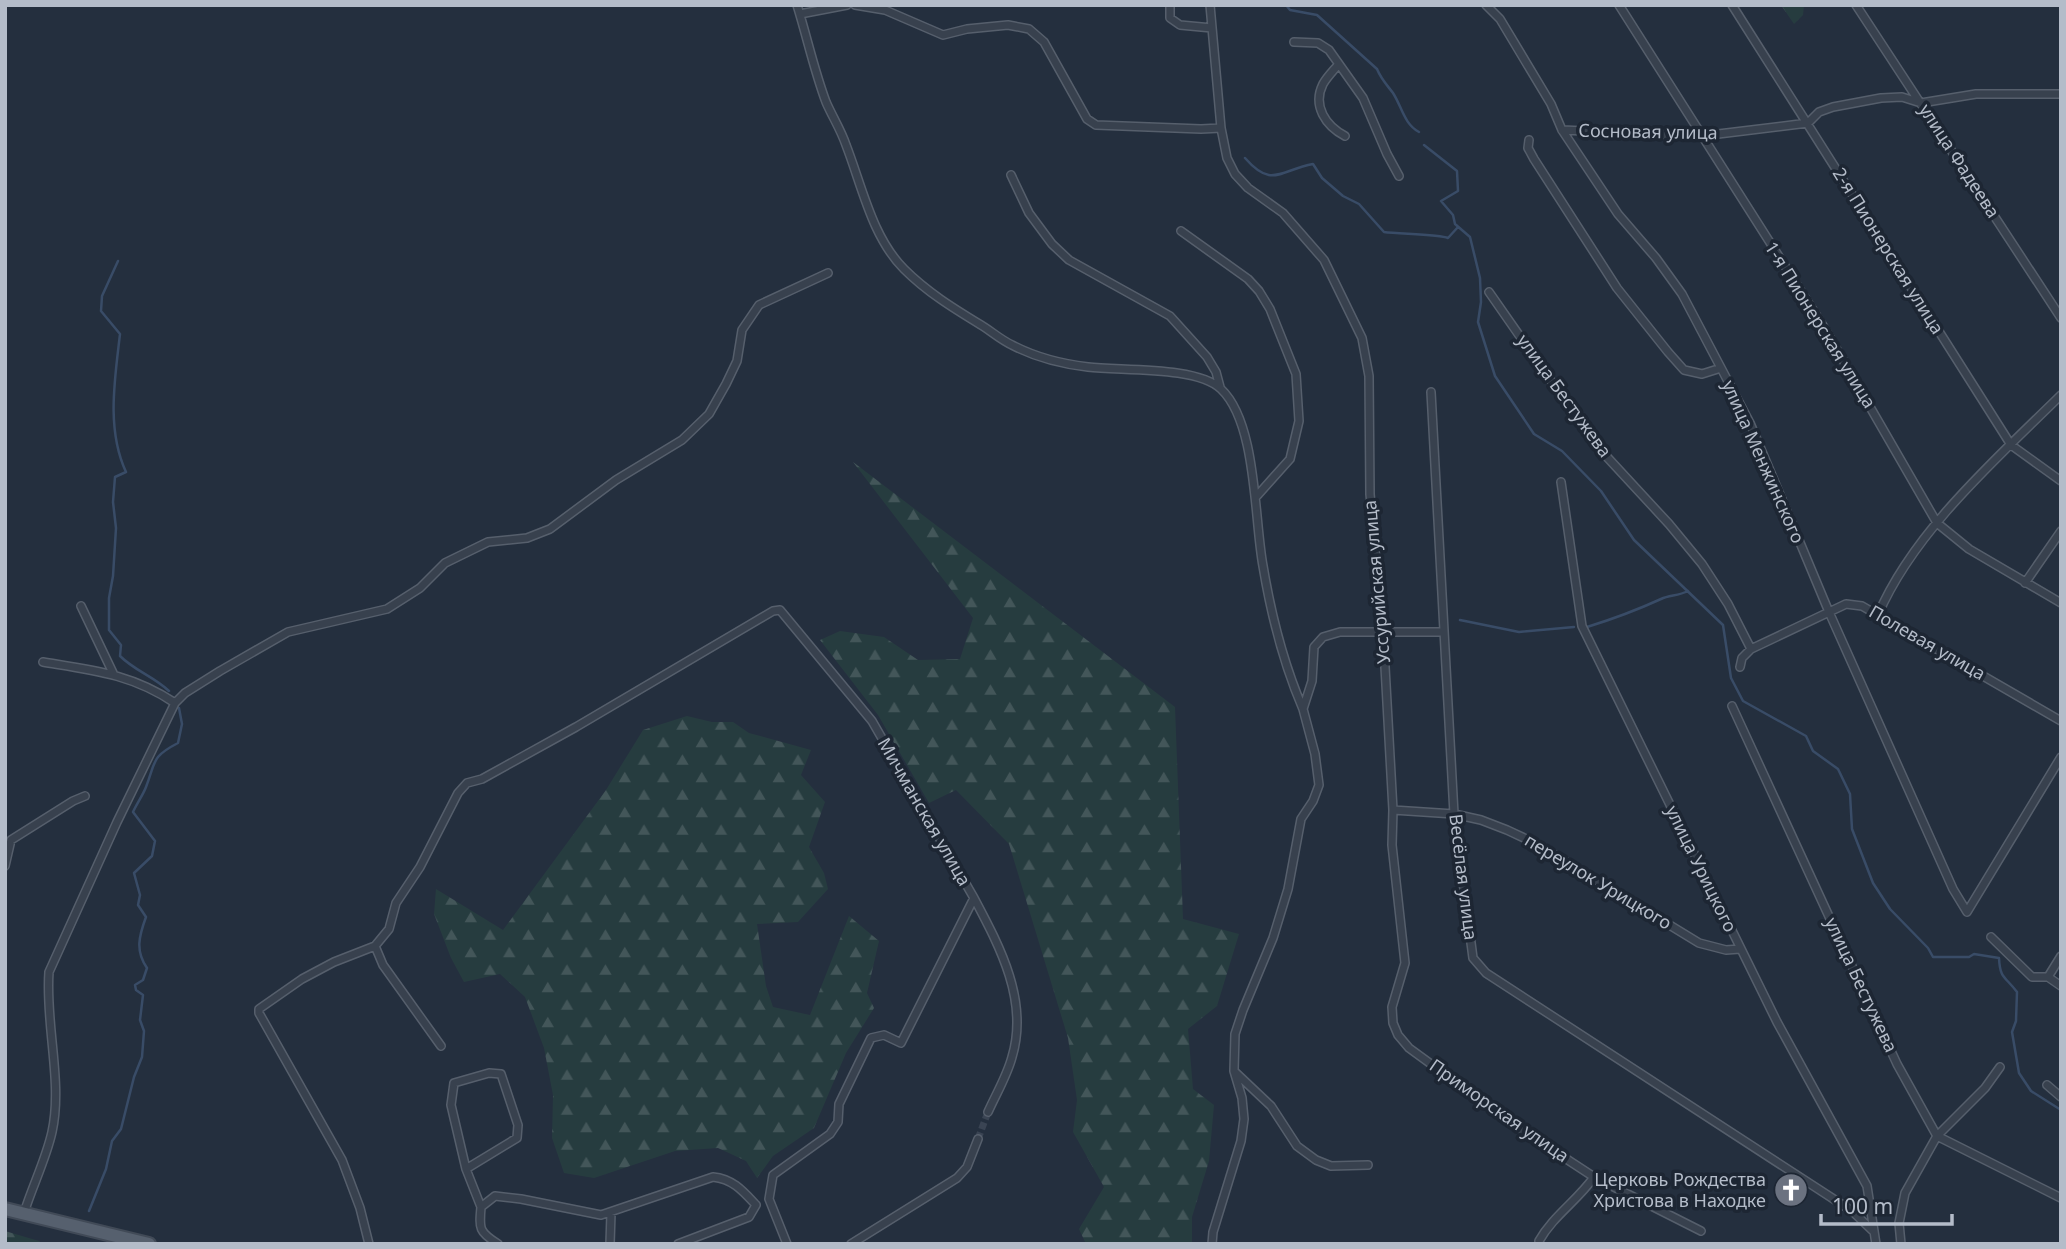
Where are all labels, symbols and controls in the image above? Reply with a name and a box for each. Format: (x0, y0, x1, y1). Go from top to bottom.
street label: улица Фадеева (1914, 99, 2006, 222)
street label: Сосновая улица (1578, 118, 1718, 144)
street label: 2-я Пионерская улица (1828, 163, 1950, 338)
street label: 1-я Пионерская улица (1760, 237, 1882, 412)
street label: улица Бестужева (1512, 329, 1618, 462)
street label: улица Менжинского (1717, 376, 1811, 547)
street label: Уссурийская улица (1357, 499, 1395, 665)
street label: Полевая улица (1865, 599, 1990, 685)
street label: Мичманская улица (873, 733, 977, 890)
street label: улица Урицкого (1661, 801, 1743, 936)
street label: Весёлая улица (1444, 812, 1484, 941)
street label: переулок Урицкого (1521, 828, 1676, 934)
street label: улица Бестужева (1820, 913, 1904, 1056)
street label: Приморская улица (1425, 1053, 1574, 1167)
place label: Церковь Рождества Христова в Находке (1593, 1167, 1766, 1212)
church icon: Церковь Рождества Христова в Находке (1772, 1171, 1810, 1209)
scale bar (1821, 1182, 1952, 1226)
text: 100 m (1832, 1192, 1893, 1220)

